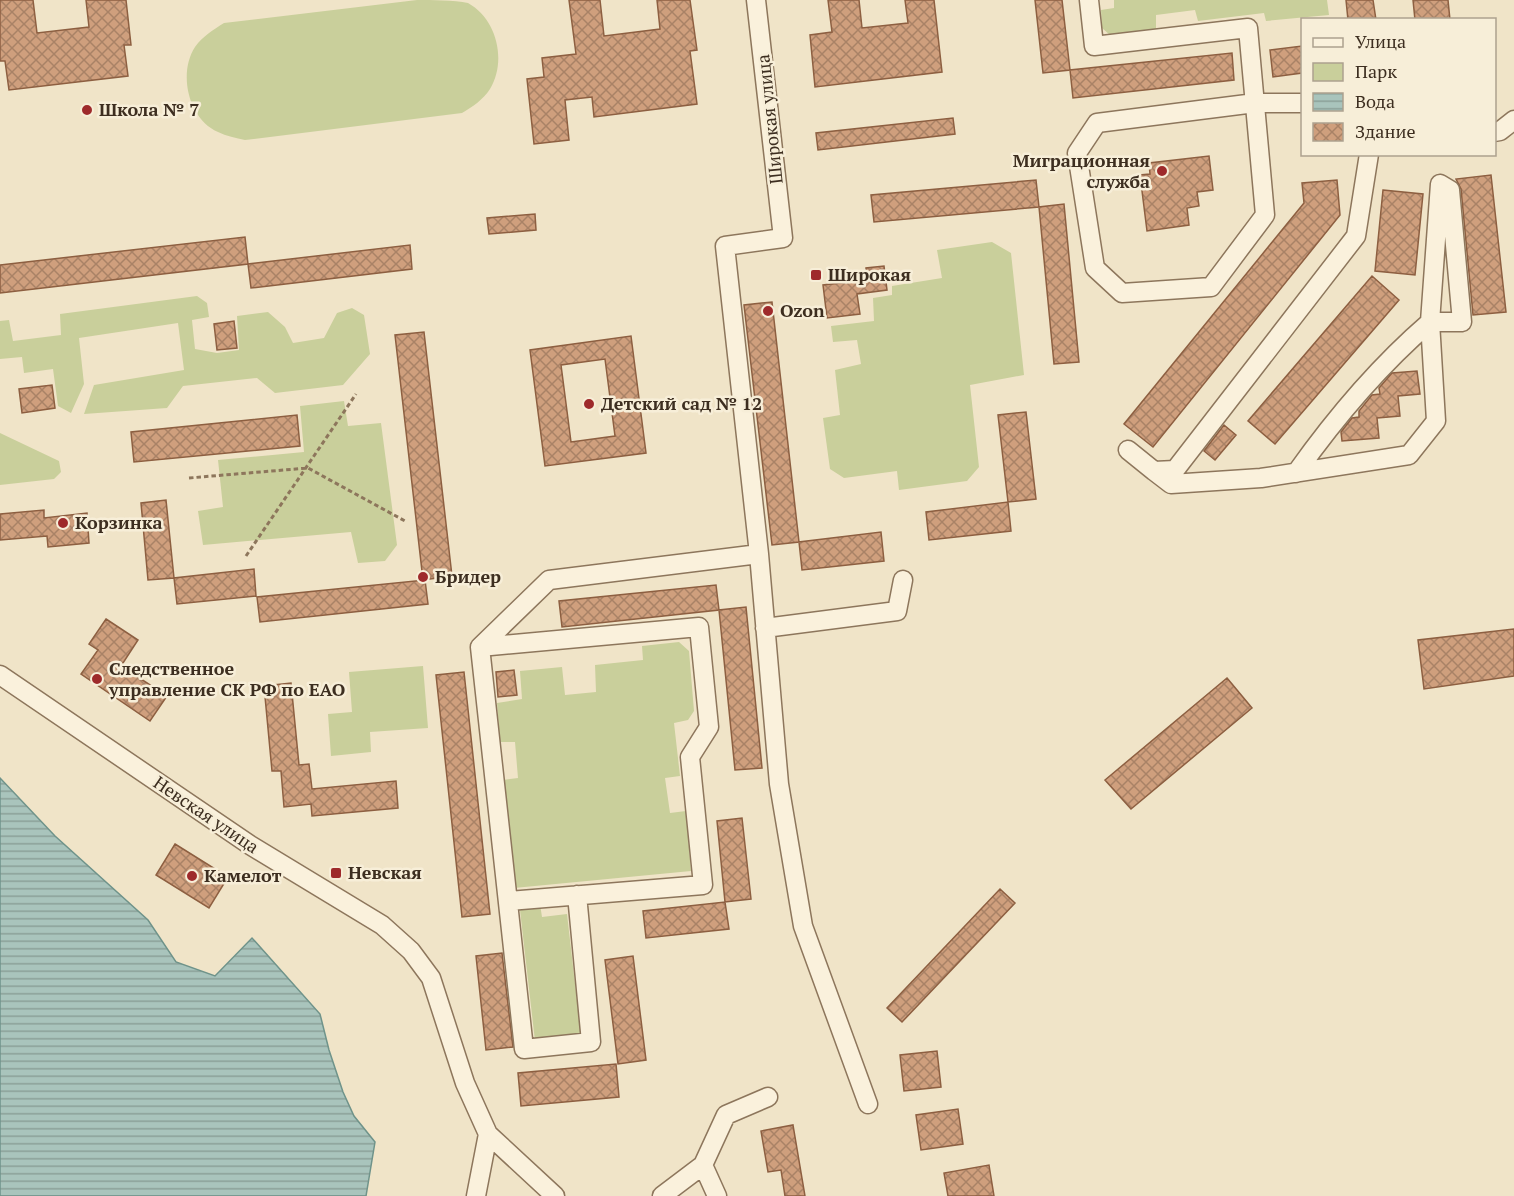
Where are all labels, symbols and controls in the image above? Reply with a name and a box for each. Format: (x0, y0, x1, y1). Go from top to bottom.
legend (1301, 18, 1496, 156)
text: Улица (1355, 29, 1406, 53)
street label: Широкая улица (750, 53, 788, 185)
text: Парк (1355, 59, 1397, 83)
text: Вода (1355, 89, 1395, 113)
place label: Школа № 7 (99, 97, 199, 121)
marker: Школа № 7 (80, 103, 94, 117)
text: Здание (1355, 119, 1415, 143)
place label: Миграционная служба (1013, 148, 1150, 193)
marker: Миграционная служба (1155, 164, 1169, 178)
place label: Широкая (828, 262, 911, 286)
marker: Широкая (809, 268, 823, 282)
place label: Ozon (780, 298, 825, 322)
marker: Ozon (761, 304, 775, 318)
place label: Детский сад № 12 (601, 391, 762, 415)
marker: Детский сад № 12 (582, 397, 596, 411)
place label: Корзинка (75, 510, 162, 534)
marker: Корзинка (56, 516, 70, 530)
place label: Бридер (435, 564, 501, 588)
marker: Бридер (416, 570, 430, 584)
place label: Следственное управление СК РФ по ЕАО (108, 656, 345, 701)
marker: Следственное управление СК РФ по ЕАО (90, 672, 104, 686)
street label: Невская улица (149, 770, 264, 858)
place label: Невская (348, 860, 422, 884)
place label: Камелот (204, 863, 282, 887)
marker: Невская (329, 866, 343, 880)
marker: Камелот (185, 869, 199, 883)

